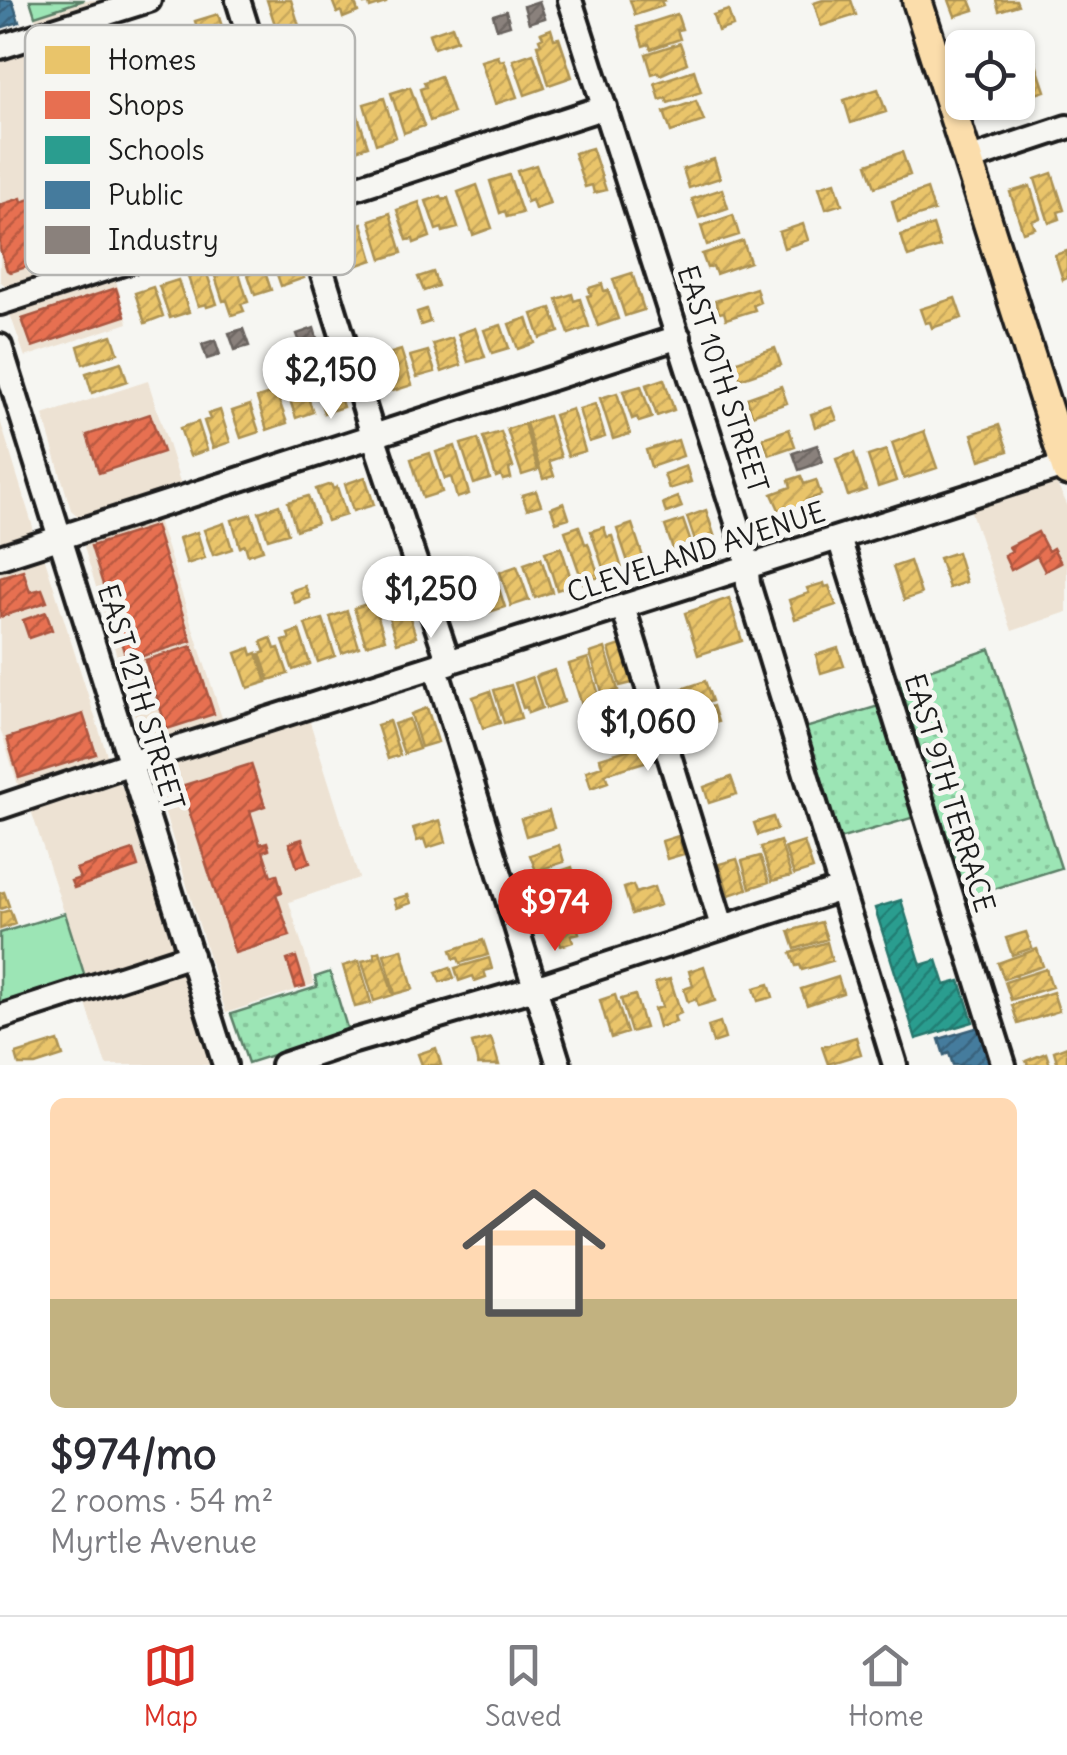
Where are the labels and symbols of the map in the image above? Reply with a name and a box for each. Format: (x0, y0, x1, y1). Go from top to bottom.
legend (25, 25, 355, 275)
text: Homes (108, 42, 196, 78)
text: Shops (108, 87, 184, 123)
text: Schools (108, 132, 204, 168)
text: Public (108, 177, 183, 213)
text: Industry (108, 222, 219, 258)
street label: EAST 10TH STREET (669, 261, 777, 497)
pin: $2,150 (250, 337, 412, 422)
street label: CLEVELAND AVENUE (562, 493, 830, 611)
pin: $1,250 (350, 556, 512, 641)
street label: EAST 12TH STREET (90, 580, 192, 814)
street label: EAST 9TH TERRACE (897, 669, 1003, 917)
pin: $1,060 (567, 689, 729, 774)
pin: $974 (496, 869, 614, 954)

